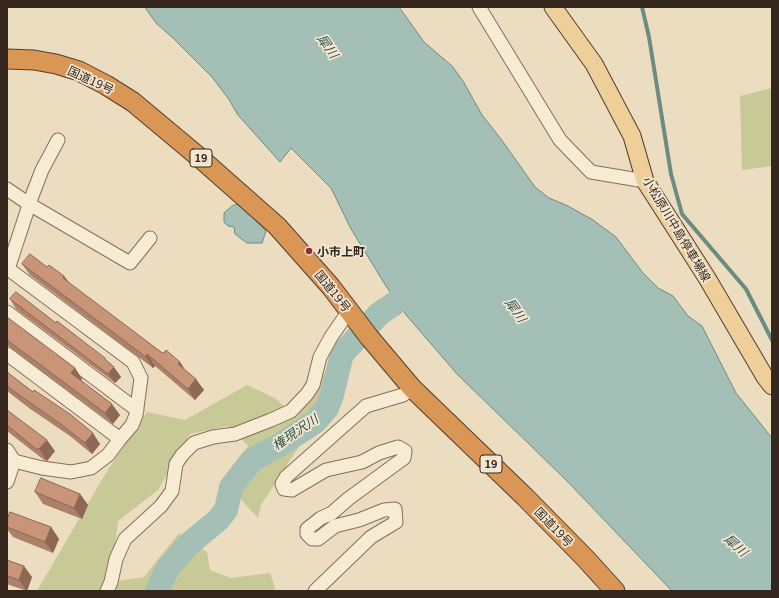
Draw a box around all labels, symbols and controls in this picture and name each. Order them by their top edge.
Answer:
water label: 犀川 [314,31,342,61]
street label: 国道19号 [66,63,116,97]
road number: 19 [190,149,212,167]
street label: 小松原川中島停車場線 [640,174,714,284]
place label: 小市上町 [317,244,365,258]
marker: 小市上町 [304,246,314,256]
street label: 国道19号 [312,267,354,315]
water label: 犀川 [502,295,530,325]
water label: 権現沢川 [269,411,321,453]
road number: 19 [480,455,502,473]
street label: 国道19号 [532,504,576,550]
water label: 犀川 [721,531,751,559]

